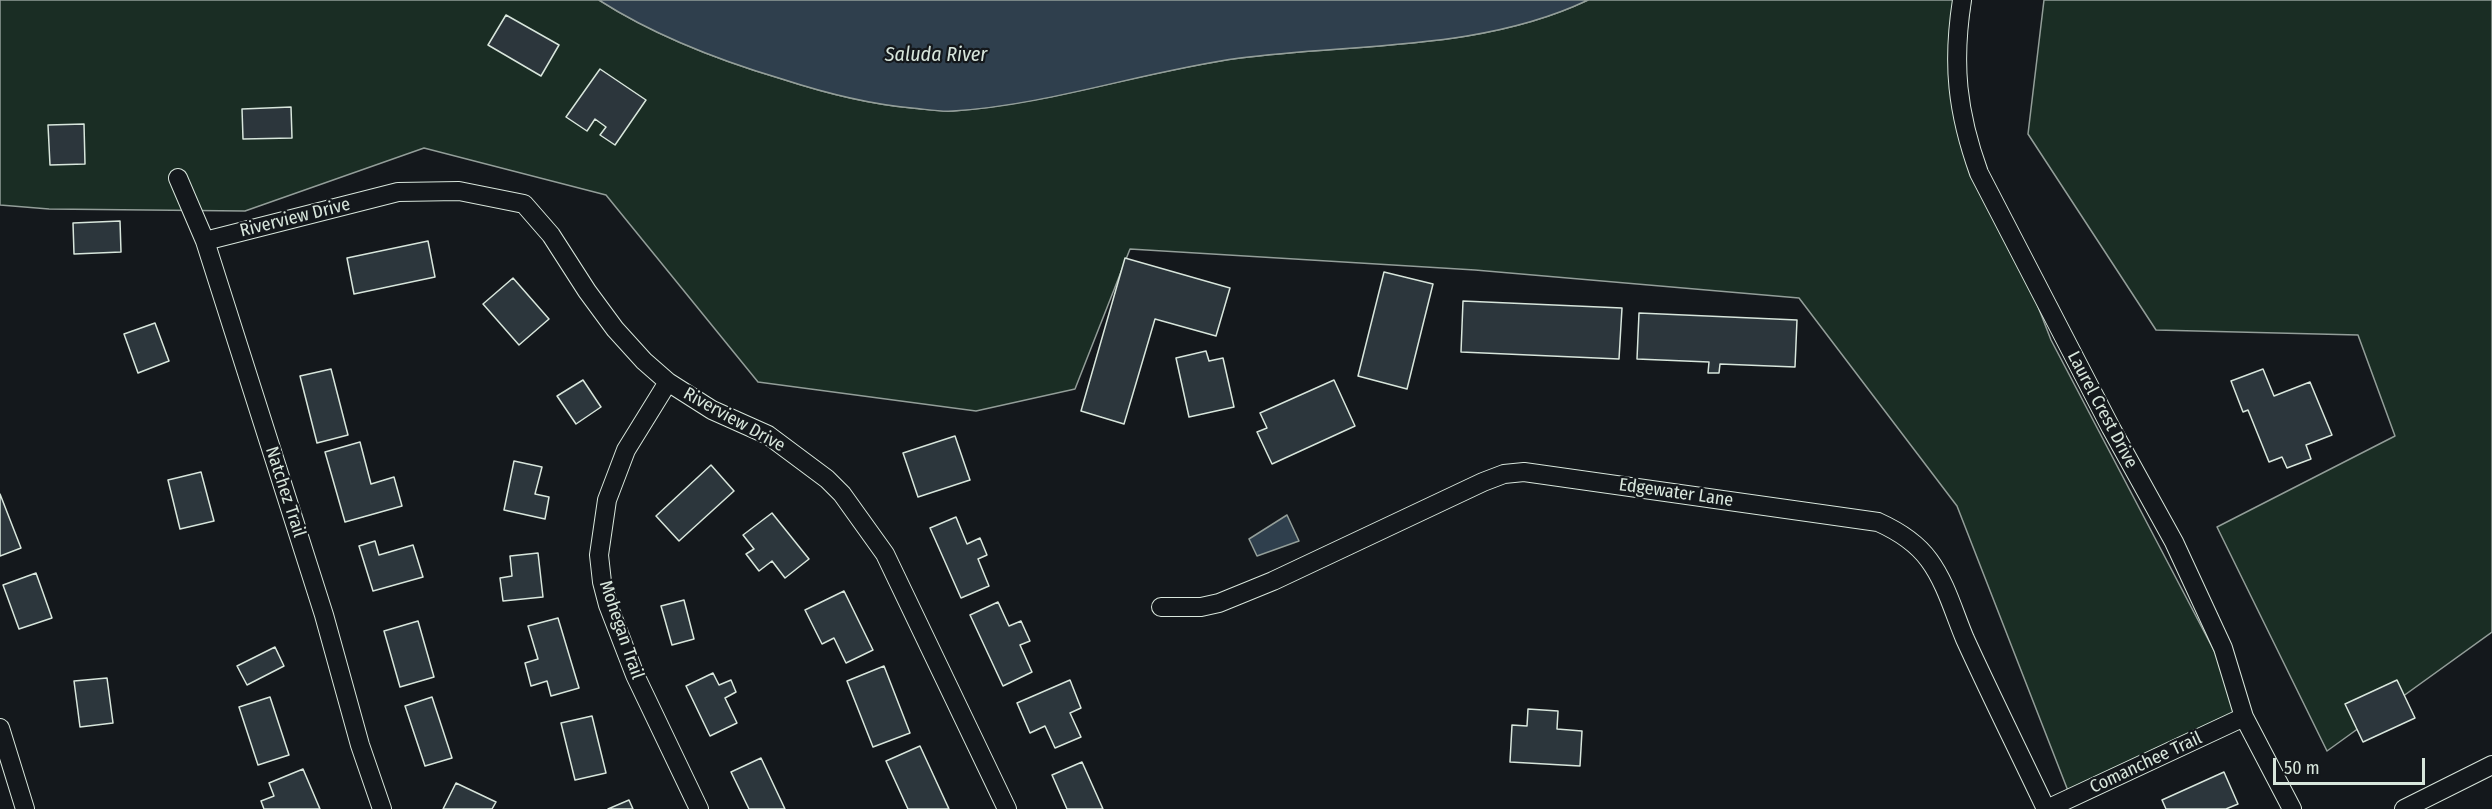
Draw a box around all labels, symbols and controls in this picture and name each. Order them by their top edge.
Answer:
water label: Saluda River [885,43,987,67]
street label: Riverview Drive [238,194,352,242]
street label: Laurel Crest Drive [2062,348,2142,472]
street label: Riverview Drive [679,383,789,457]
street label: Natchez Trail [260,444,310,540]
street label: Edgewater Lane [1617,474,1735,512]
street label: Mohegan Trail [594,578,648,682]
street label: Comanchee Trail [2086,728,2206,798]
scale bar [2276,746,2428,784]
text: 50 m [2284,757,2320,779]

